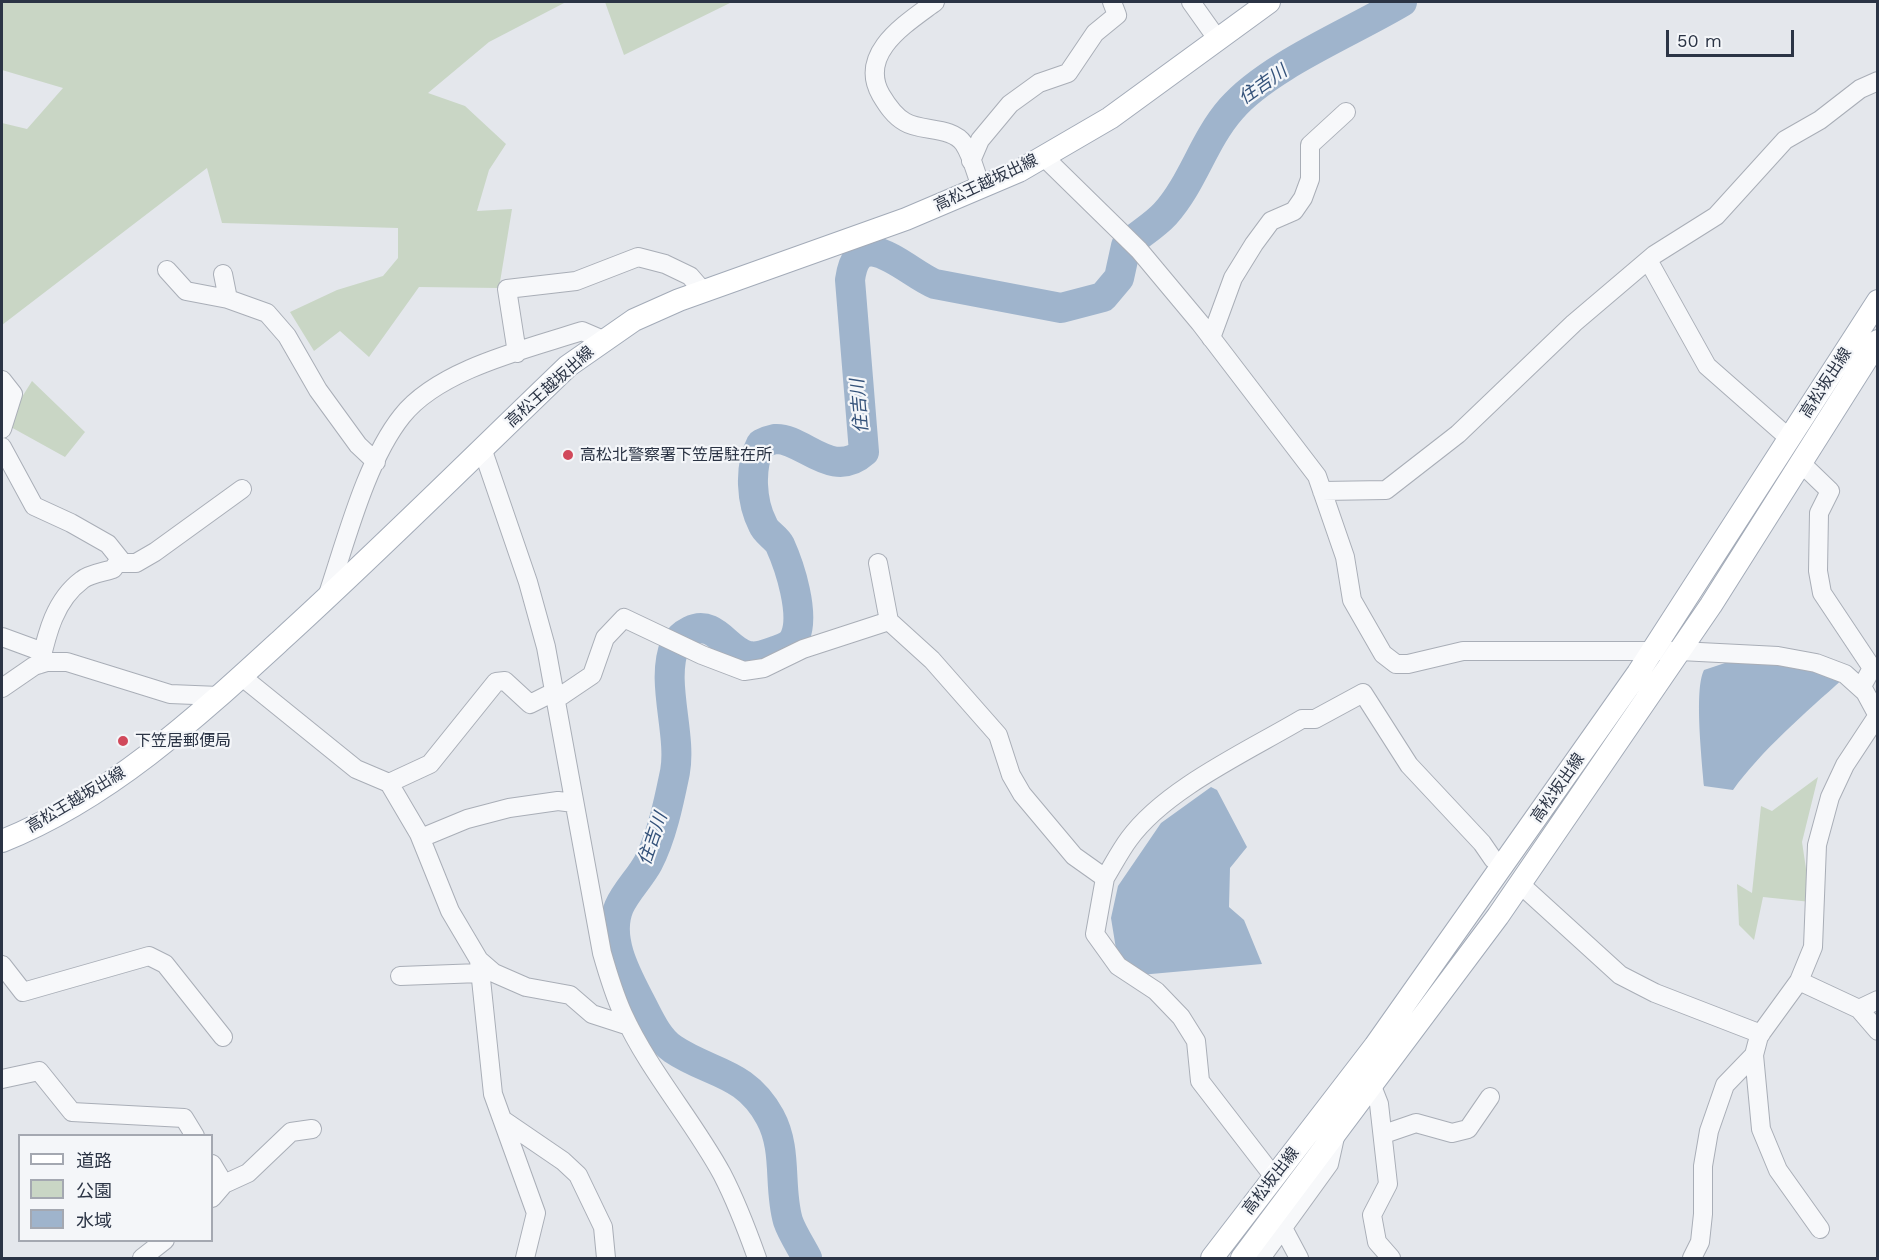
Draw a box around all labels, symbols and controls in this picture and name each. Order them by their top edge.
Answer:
scale bar [1669,18,1796,56]
text: 50 m [1677,30,1722,51]
water label: 住吉川 [1235,61,1291,109]
street label: 高松王越坂出線 [931,151,1041,215]
street label: 高松王越坂出線 [502,342,598,432]
street label: 高松坂出線 [1796,344,1856,422]
water label: 住吉川 [847,378,873,434]
place label: 高松北警察署下笠居駐在所 [580,445,772,465]
marker: 高松北警察署下笠居駐在所 [561,448,575,462]
place label: 下笠居郵便局 [135,731,231,751]
marker: 下笠居郵便局 [116,734,130,748]
street label: 高松坂出線 [1527,750,1589,826]
street label: 高松王越坂出線 [23,763,129,837]
water label: 住吉川 [634,810,672,868]
legend [18,1134,213,1242]
street label: 高松坂出線 [1239,1144,1303,1218]
text: 道路 [76,1150,112,1171]
text: 公園 [76,1180,112,1201]
text: 水域 [76,1210,112,1231]

